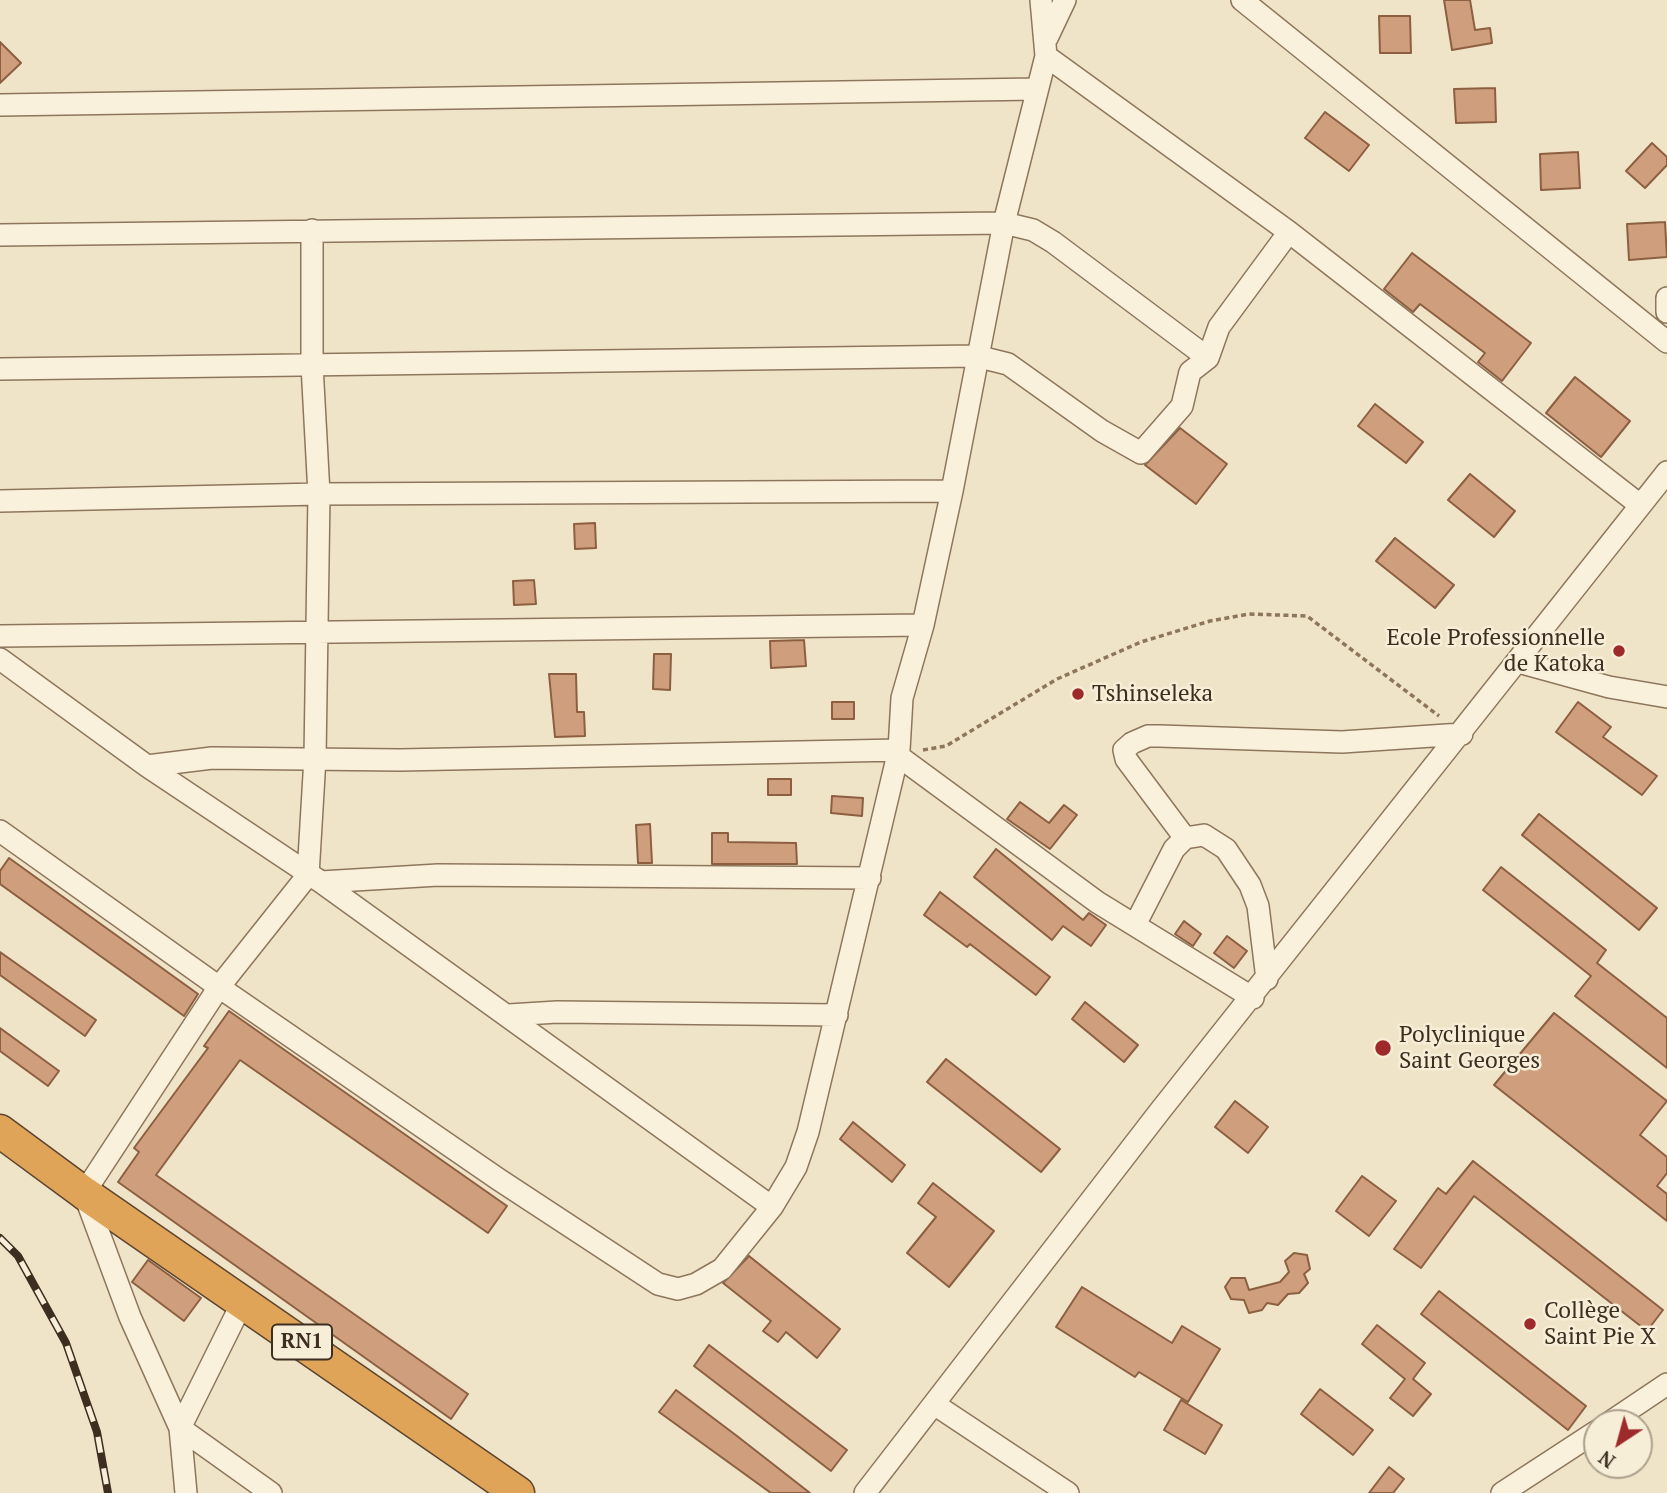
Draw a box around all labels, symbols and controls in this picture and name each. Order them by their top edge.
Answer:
place label: Ecole Professionnelle de Katoka [1386,624,1605,678]
marker: Ecole Professionnelle de Katoka [1611,643,1627,659]
place label: Tshinseleka [1092,680,1213,708]
marker: Tshinseleka [1070,686,1086,702]
place label: Polyclinique Saint Georges [1399,1021,1540,1075]
marker: Polyclinique Saint Georges [1373,1038,1393,1058]
place label: Collège Saint Pie X [1544,1297,1656,1351]
marker: Collège Saint Pie X [1522,1316,1538,1332]
road number: RN1 [272,1324,332,1360]
north arrow [1583,1409,1653,1479]
text: N [1593,1445,1620,1474]

